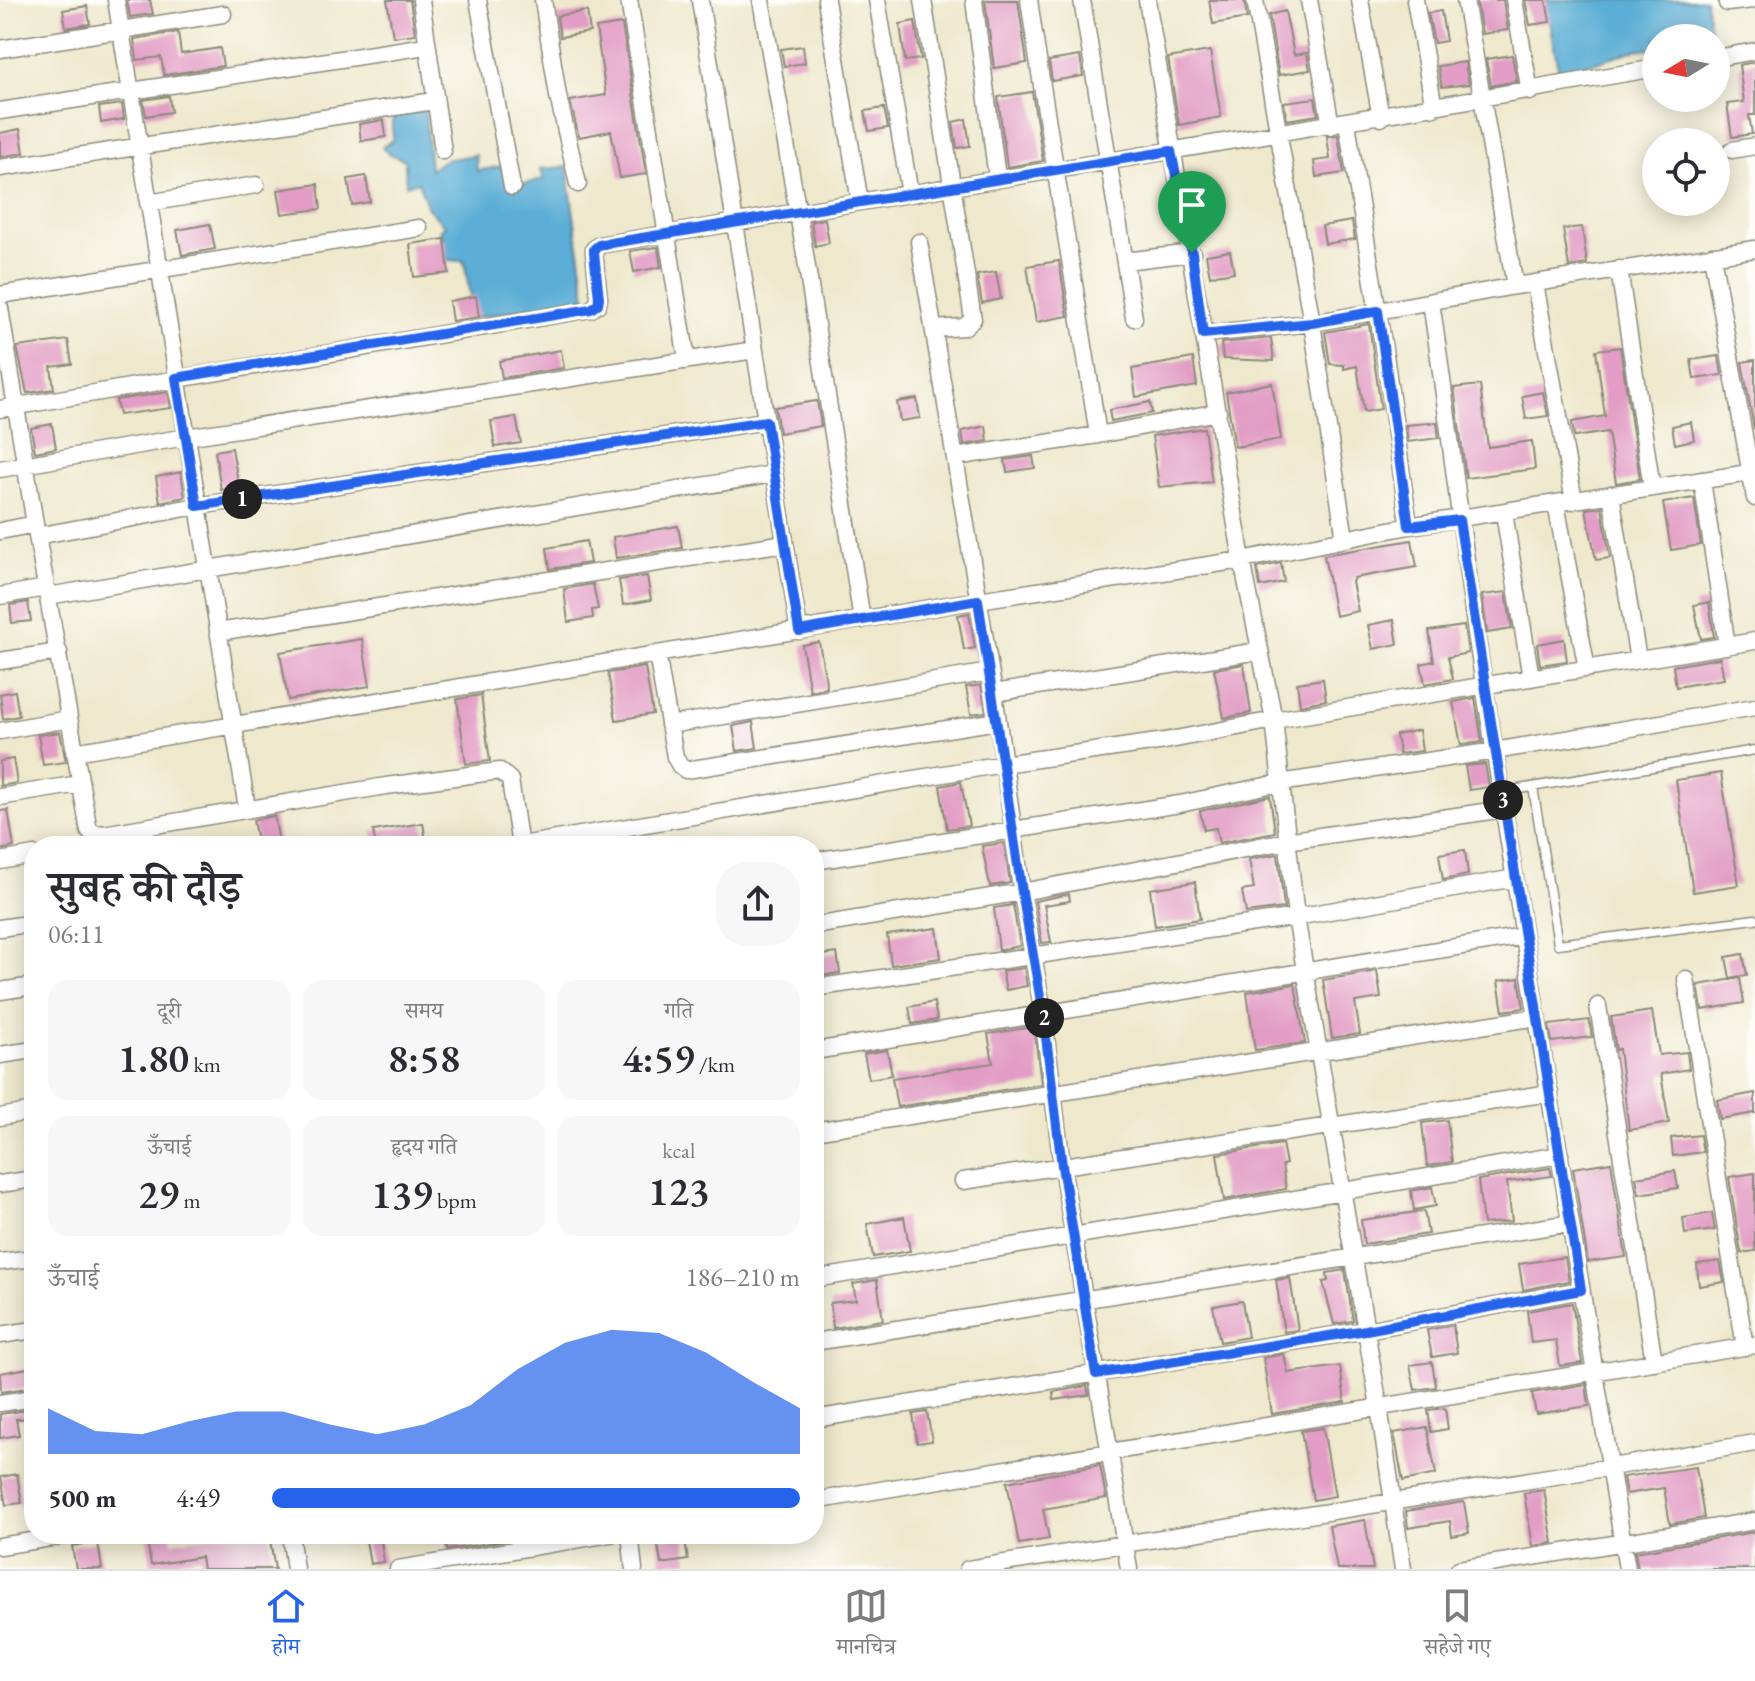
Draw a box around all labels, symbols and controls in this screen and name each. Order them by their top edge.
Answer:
north arrow [1642,24,1730,112]
map controls [1642,24,1730,216]
button: locate [1642,128,1730,216]
pin [1158,171,1226,253]
icon: arrive [1170,183,1214,227]
pin: 1 [222,479,262,519]
text: 1 [236,484,248,513]
pin: 3 [1483,780,1523,820]
text: 3 [1497,785,1509,814]
text: सुबह की दौड़ [48,858,241,915]
button: share [716,862,800,946]
text: 06:11 [48,917,104,951]
text: दूरी [157,996,181,1025]
text: समय [405,996,443,1025]
text: गति [664,996,693,1025]
pin: 2 [1024,998,1064,1038]
text: 2 [1038,1003,1050,1032]
text: 1.80 [118,1032,189,1084]
text: 8:58 [388,1032,460,1084]
text: 4:59 [622,1032,695,1084]
text: km [189,1050,221,1079]
text: /km [695,1050,735,1079]
text: ऊँचाई [148,1132,191,1161]
text: हृदय गति [391,1132,457,1161]
text: kcal [662,1136,695,1165]
text: 123 [648,1165,709,1217]
text: 29 [138,1168,179,1220]
text: 139 [371,1168,433,1220]
text: m [179,1186,201,1215]
text: bpm [433,1186,477,1215]
text: ऊँचाई [48,1260,99,1294]
text: 186–210 m [685,1260,800,1294]
text: 500 m [48,1481,116,1515]
text: 4:49 [176,1481,220,1515]
tab: होम [264,1584,308,1668]
tab: मानचित्र [836,1584,896,1668]
tab: सहेजे गए [1424,1584,1491,1668]

